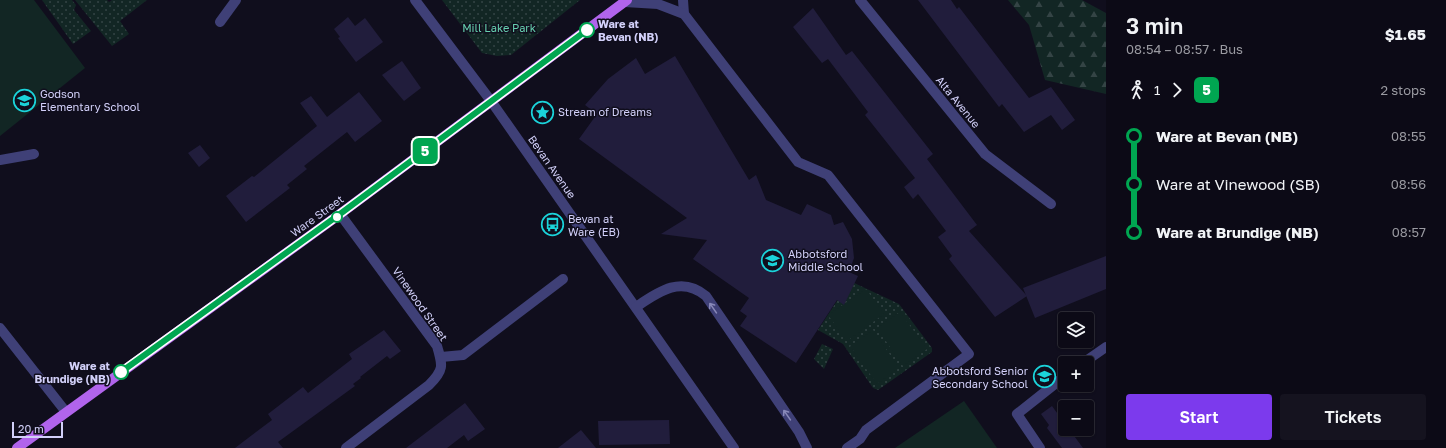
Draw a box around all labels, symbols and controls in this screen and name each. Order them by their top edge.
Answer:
text: 3 min [1126,12,1183,39]
place label: Ware at Bevan (NB) [598,17,659,43]
park label: Mill Lake Park [462,21,536,34]
marker: Ware at Bevan (NB) [579,22,595,38]
text: $1.65 [1385,25,1426,43]
text: 08:54 – 08:57 · Bus [1126,41,1243,57]
street label: Alta Avenue [934,73,983,130]
icon: walk [1126,79,1148,101]
icon: forward [1166,79,1188,101]
text: 5 [1202,81,1211,98]
text: 1 [1154,82,1160,98]
text: 2 stops [1380,82,1426,98]
school or university icon: Godson Elementary School [12,87,38,113]
place label: Godson Elementary School [40,87,140,113]
place icon: Stream of Dreams [529,99,555,125]
place label: Stream of Dreams [558,105,652,118]
text: Ware at Bevan (NB) [1156,127,1298,145]
text: 08:55 [1391,128,1426,144]
street label: Bevan Avenue [526,133,579,201]
line badge: 5 [412,138,438,164]
text: 5 [421,142,429,159]
text: Ware at Vinewood (SB) [1156,175,1320,193]
text: 08:56 [1391,176,1426,192]
street label: Ware Street [288,192,346,239]
unlabelled marker [331,211,343,223]
bus stop icon: Bevan at Ware (EB) [540,212,566,238]
place label: Bevan at Ware (EB) [568,212,620,238]
text: Ware at Brundige (NB) [1156,223,1319,241]
text: 08:57 [1392,224,1426,240]
school or university icon: Abbotsford Middle School [759,247,785,273]
place label: Abbotsford Middle School [788,247,863,273]
street label: Vinewood Street [390,264,451,343]
one-way arrow [709,302,717,313]
map controls [1058,312,1094,436]
button: layers [1058,312,1094,348]
button: + [1058,356,1094,392]
place label: Ware at Brundige (NB) [34,359,111,385]
marker: Ware at Brundige (NB) [113,364,129,380]
place label: Abbotsford Senior Secondary School [932,364,1029,390]
school or university icon: Abbotsford Senior Secondary School [1031,364,1057,390]
button: Start [1126,394,1272,440]
button: Tickets [1280,394,1426,440]
button: − [1058,400,1094,436]
one-way arrow [783,409,791,420]
scale bar [12,420,63,439]
text: 20 m [18,422,44,435]

